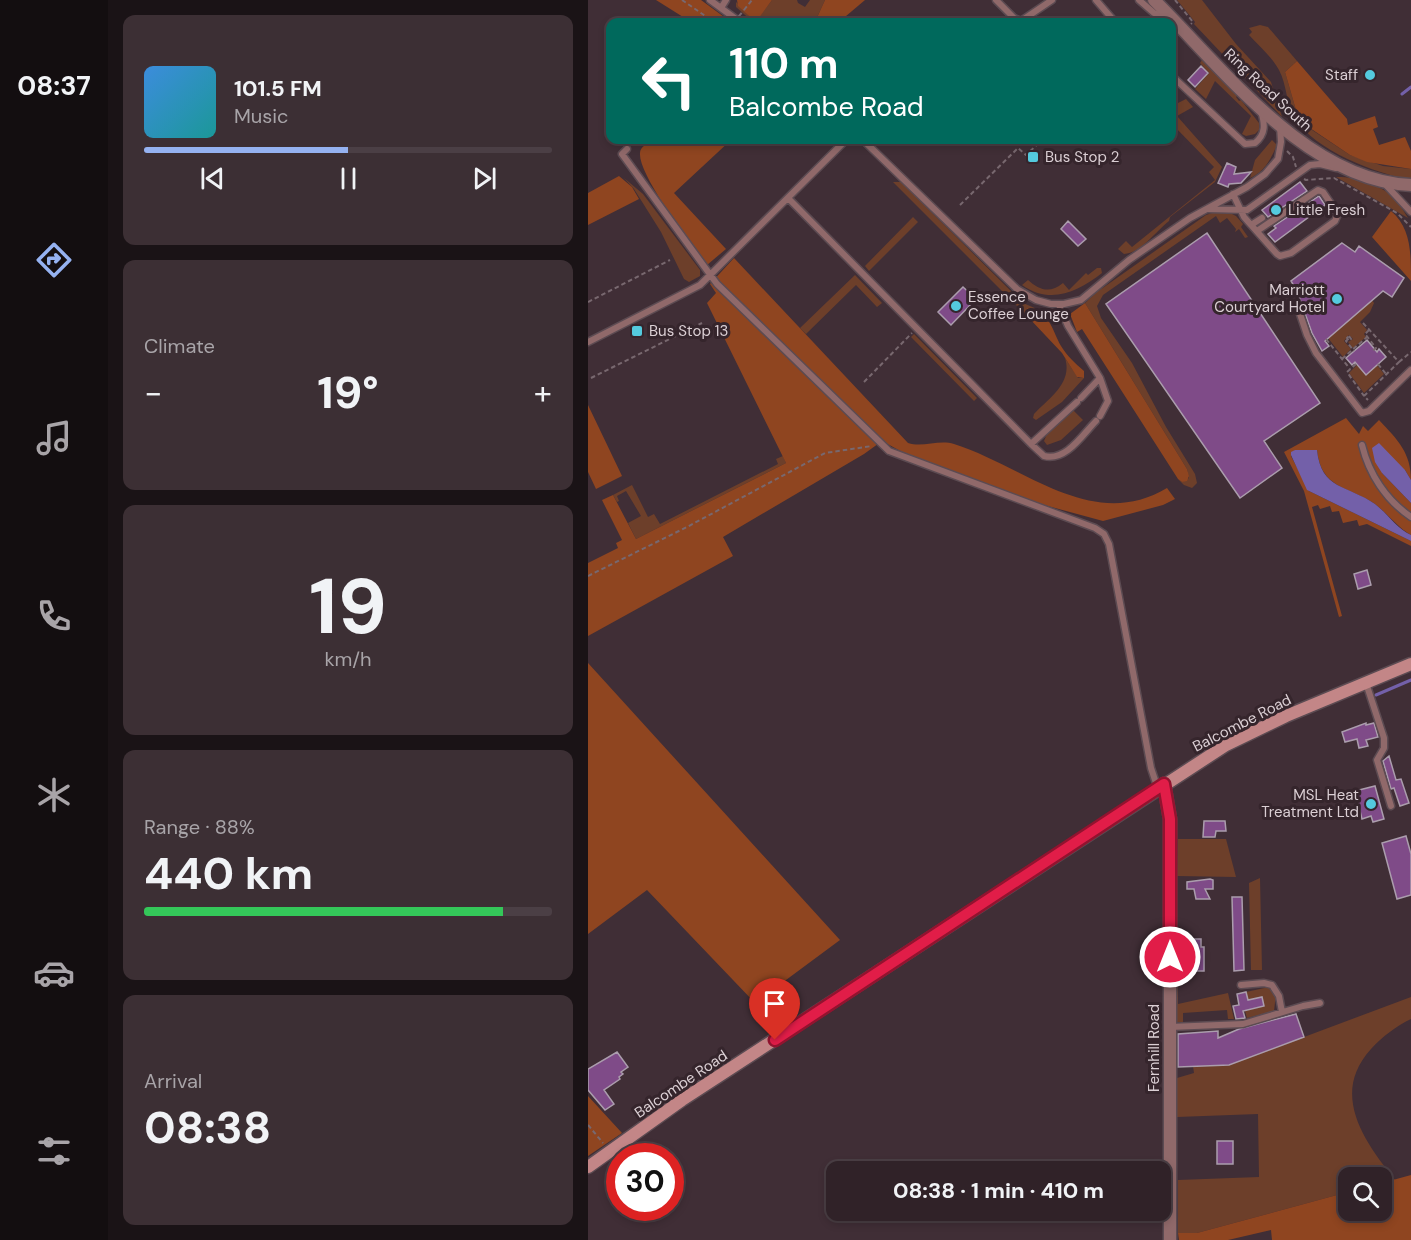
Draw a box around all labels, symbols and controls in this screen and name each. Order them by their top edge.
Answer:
text: 110 m [729,36,839,91]
icon: left [630,42,708,120]
street label: Ring Road South [1220,44,1316,136]
place label: Staff [1325,65,1358,85]
text: 08:37 [17,68,91,103]
marker: Staff [1363,68,1377,82]
text: 101.5 FM [234,74,322,103]
text: Balcombe Road [729,89,924,124]
text: Music [234,103,289,129]
place label: Bus Stop 2 [1045,147,1119,167]
marker: Bus Stop 2 [1026,150,1040,164]
icon: previous [196,162,229,195]
icon: pause [332,162,365,195]
icon: next [468,162,501,195]
place label: Little Fresh [1288,200,1365,220]
marker: Little Fresh [1269,203,1283,217]
icon: directions [33,239,75,281]
place label: Marriott Courtyard Hotel [1214,280,1325,317]
place label: Essence Coffee Lounge [968,287,1069,324]
marker: Marriott Courtyard Hotel [1330,292,1344,306]
marker: Essence Coffee Lounge [949,299,963,313]
place label: Bus Stop 13 [649,321,728,341]
marker: Bus Stop 13 [630,324,644,338]
text: Climate [144,333,215,359]
text: 19° [317,363,379,422]
text: − [144,371,162,414]
text: + [534,371,552,414]
icon: music [33,417,75,459]
text: 19 [309,556,387,657]
icon: phone [33,595,75,637]
text: km/h [324,646,372,672]
street label: Balcombe Road [1189,690,1295,756]
icon: climate [33,774,75,816]
place label: MSL Heat Treatment Ltd [1261,785,1359,822]
marker: MSL Heat Treatment Ltd [1364,797,1378,811]
text: Range · 88% [144,814,255,840]
text: 440 km [144,844,313,903]
position arrow [1138,925,1202,989]
icon: car [33,952,75,994]
pin [749,978,800,1040]
icon: arrive [758,987,791,1020]
street label: Fernhill Road [1144,1004,1164,1092]
street label: Balcombe Road [631,1045,731,1123]
text: Arrival [144,1068,202,1094]
text: 08:38 [144,1098,271,1157]
icon: filters [33,1130,75,1172]
speed limit sign: 30 [606,1143,684,1221]
map controls [1338,1167,1392,1221]
button: search [1338,1167,1392,1221]
text: 08:38 · 1 min · 410 m [893,1176,1104,1205]

